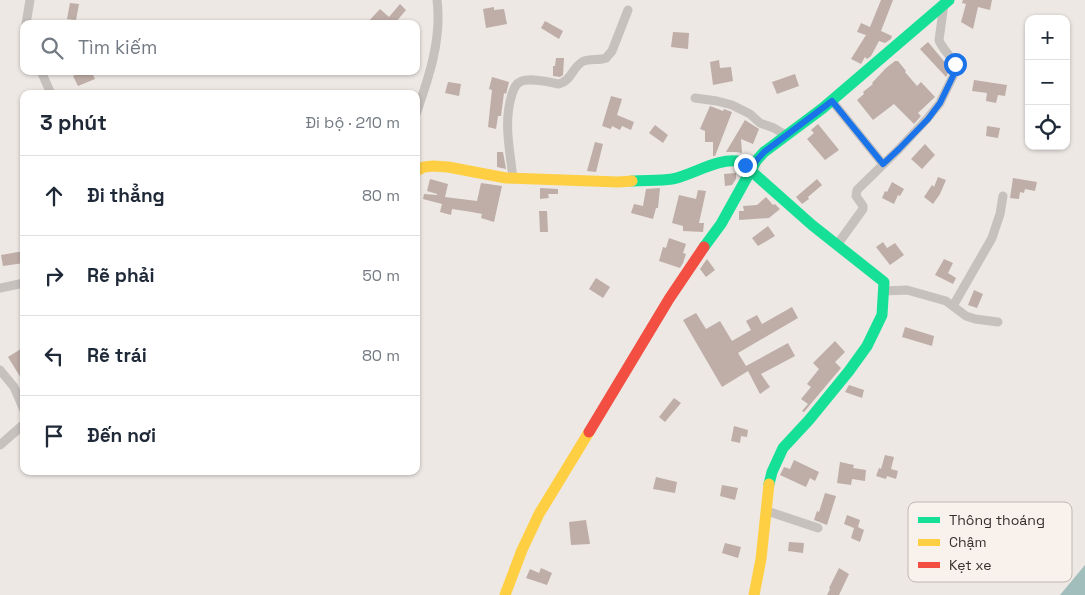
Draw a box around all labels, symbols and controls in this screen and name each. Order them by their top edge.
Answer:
map controls [1025,15,1070,150]
button: + [1025,15,1070,60]
search box [20,20,420,75]
icon: search [38,34,66,62]
text: Tìm kiếm [78,35,157,60]
route start [944,53,967,76]
button: − [1025,60,1070,105]
button: locate [1025,105,1070,150]
text: 3 phút [40,109,107,136]
text: Đi bộ · 210 m [305,112,400,133]
route end [734,154,757,177]
icon: ahead [40,182,68,210]
text: Đi thẳng [87,183,165,208]
text: 80 m [362,185,400,206]
icon: right [40,262,68,290]
text: Rẽ phải [87,263,155,288]
text: 50 m [362,265,400,286]
icon: left [40,342,68,370]
text: Rẽ trái [87,343,147,368]
text: 80 m [362,345,400,366]
icon: arrive [40,422,68,450]
text: Đến nơi [87,423,156,448]
legend [908,502,1072,582]
text: Thông thoáng [949,511,1045,529]
text: Chậm [949,533,987,551]
text: Kẹt xe [949,556,991,574]

